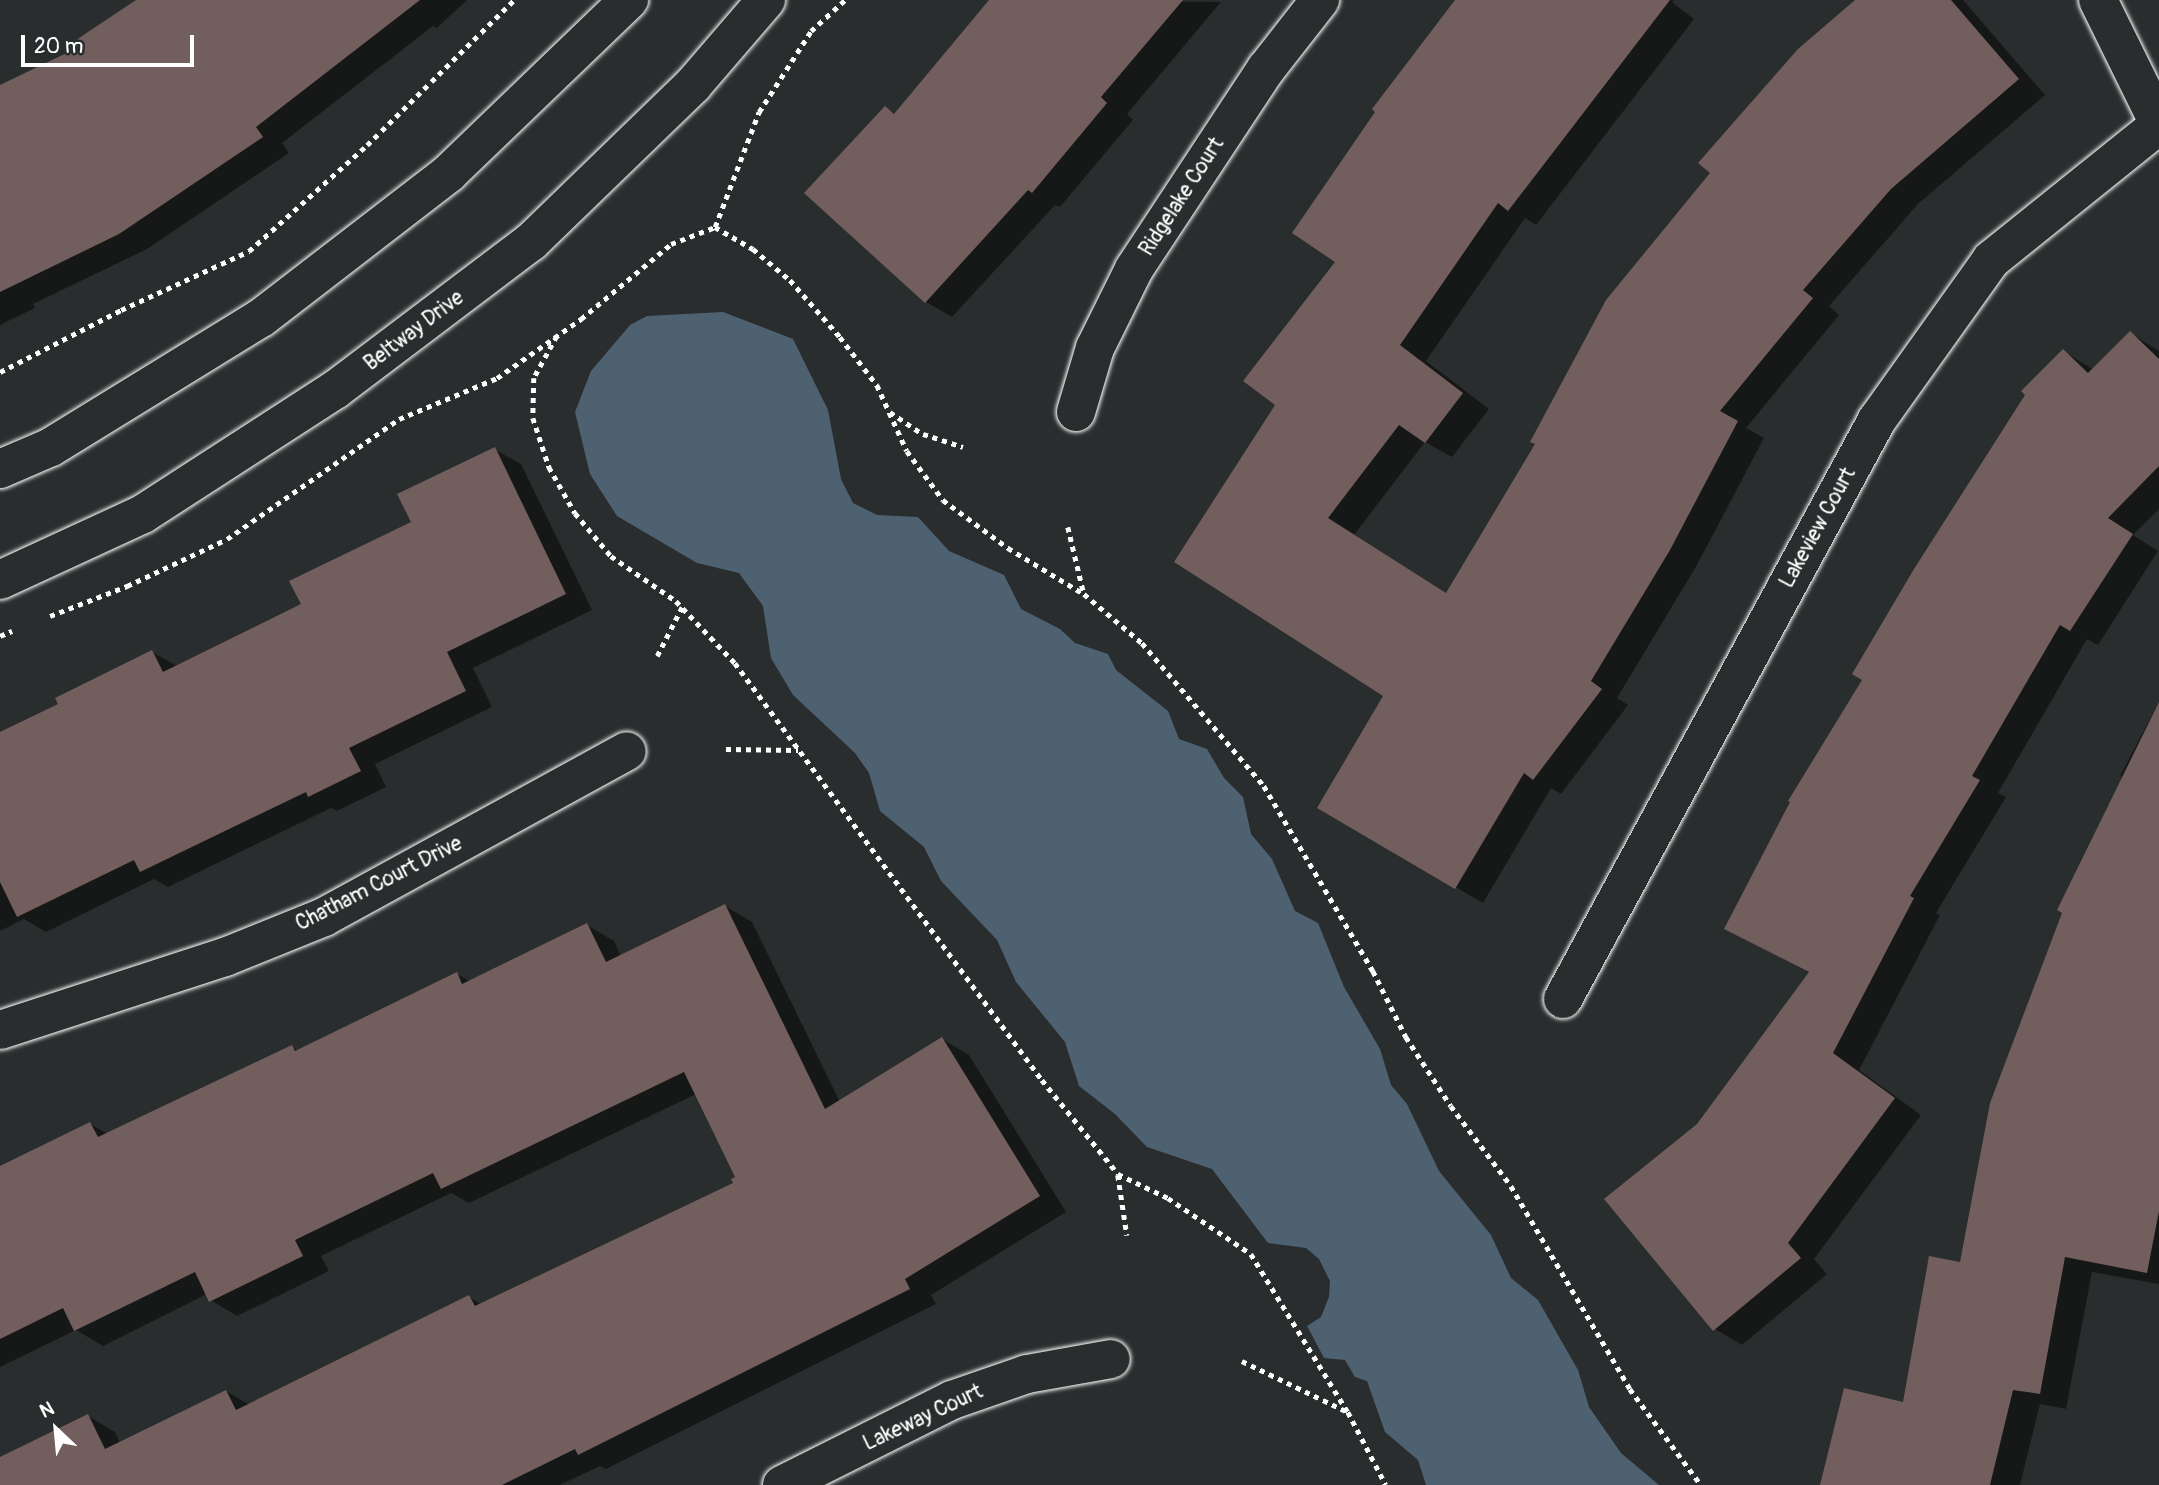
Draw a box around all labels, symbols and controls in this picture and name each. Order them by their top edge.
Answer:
scale bar [24,21,198,65]
text: 20 m [34,33,83,60]
street label: Ridgelake Court [1134,133,1230,261]
street label: Beltway Drive [359,285,469,377]
street label: Lakeview Court [1775,463,1861,593]
street label: Chatham Court Drive [292,831,466,937]
street label: Lakeway Court [859,1379,987,1457]
north arrow [21,1394,91,1464]
text: N [36,1397,58,1424]

